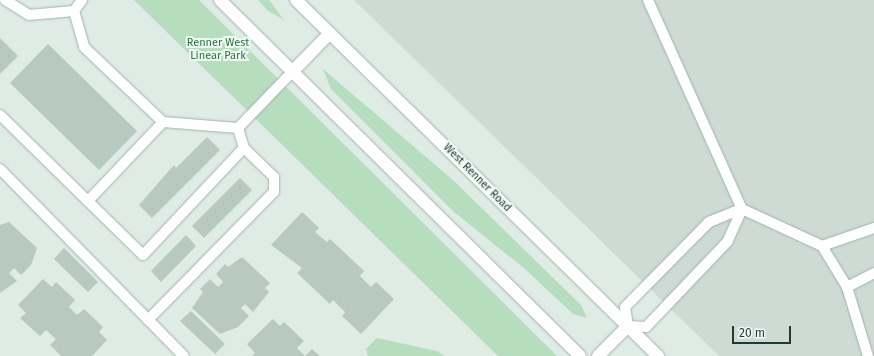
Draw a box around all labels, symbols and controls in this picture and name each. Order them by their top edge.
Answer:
park label: Renner West Linear Park [187,37,249,63]
street label: West Renner Road [440,141,514,215]
scale bar [734,318,793,344]
text: 20 m [739,326,765,340]

